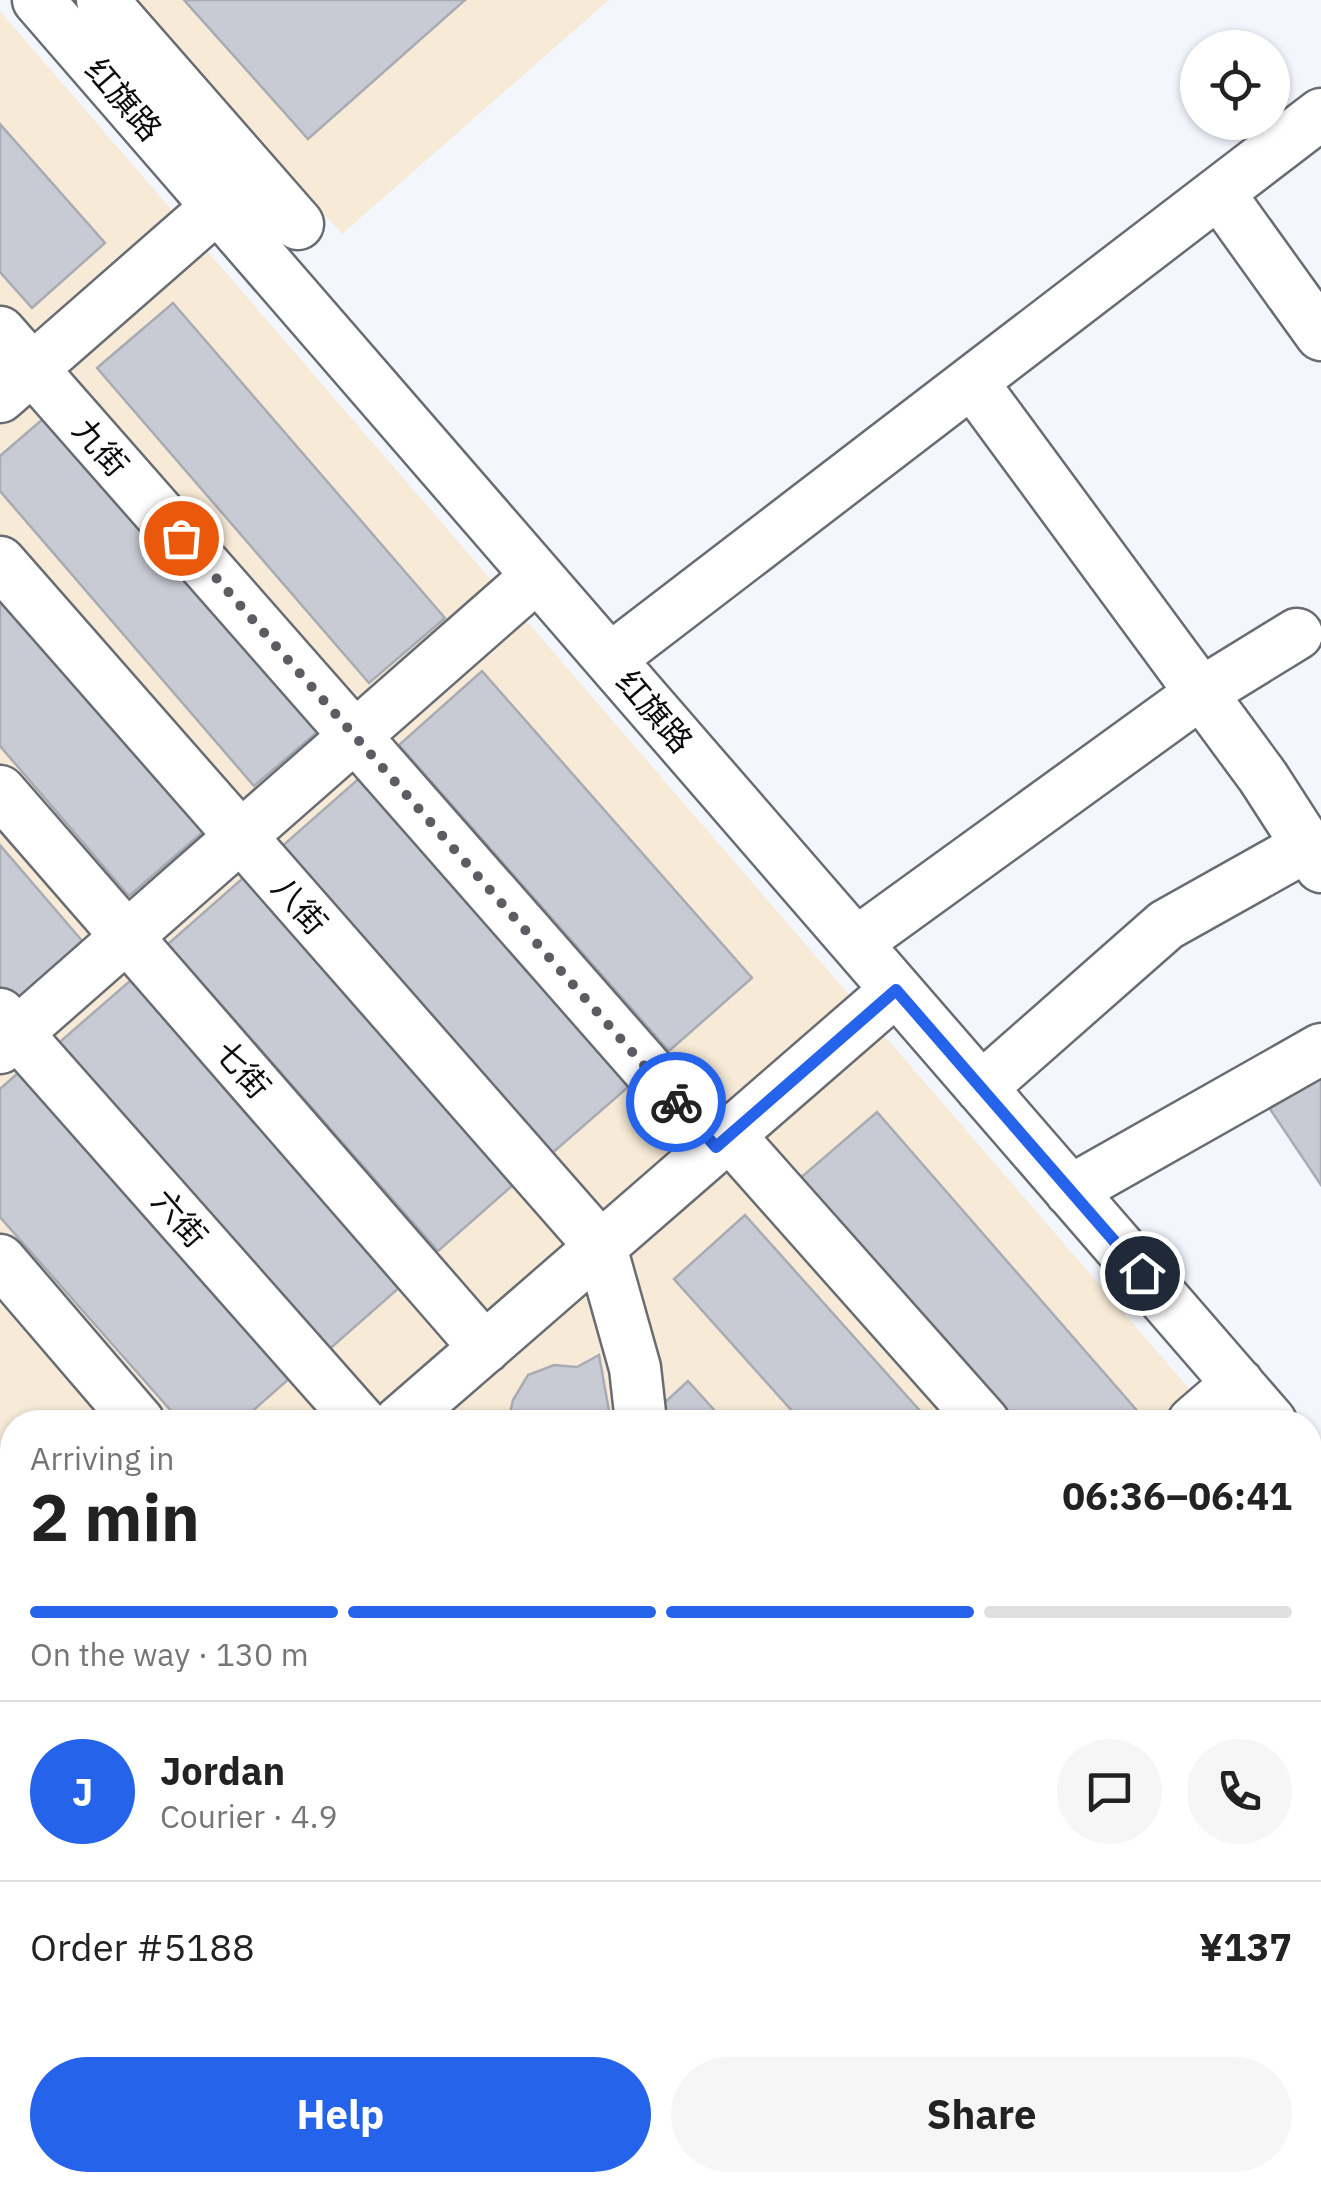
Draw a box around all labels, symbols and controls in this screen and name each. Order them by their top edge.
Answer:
map controls [1180,30,1290,140]
button: locate [1180,30,1290,140]
street label: 红旗路 [77,49,171,149]
street label: 九街 [64,409,138,485]
pin [139,496,224,581]
icon: bag [154,511,209,566]
street label: 红旗路 [608,661,702,761]
street label: 八街 [263,867,337,943]
street label: 七街 [206,1031,280,1107]
courier [626,1052,726,1152]
icon: bike [649,1075,704,1130]
street label: 六街 [143,1180,217,1256]
pin [1100,1231,1185,1316]
icon: home [1115,1246,1170,1301]
text: Arriving in [30,1437,175,1479]
text: 06:36–06:41 [1062,1471,1292,1520]
text: 2 min [30,1474,200,1559]
text: On the way · 130 m [30,1633,309,1675]
button: chat [1057,1739,1162,1844]
button: phone [1187,1739,1292,1844]
text: Jordan [160,1746,285,1795]
text: J [72,1767,93,1816]
text: Courier · 4.9 [160,1795,338,1837]
text: Order #5188 [30,1922,255,1971]
text: ¥137 [1199,1922,1292,1971]
button: Help [30,2057,651,2172]
button: Share [671,2057,1292,2172]

